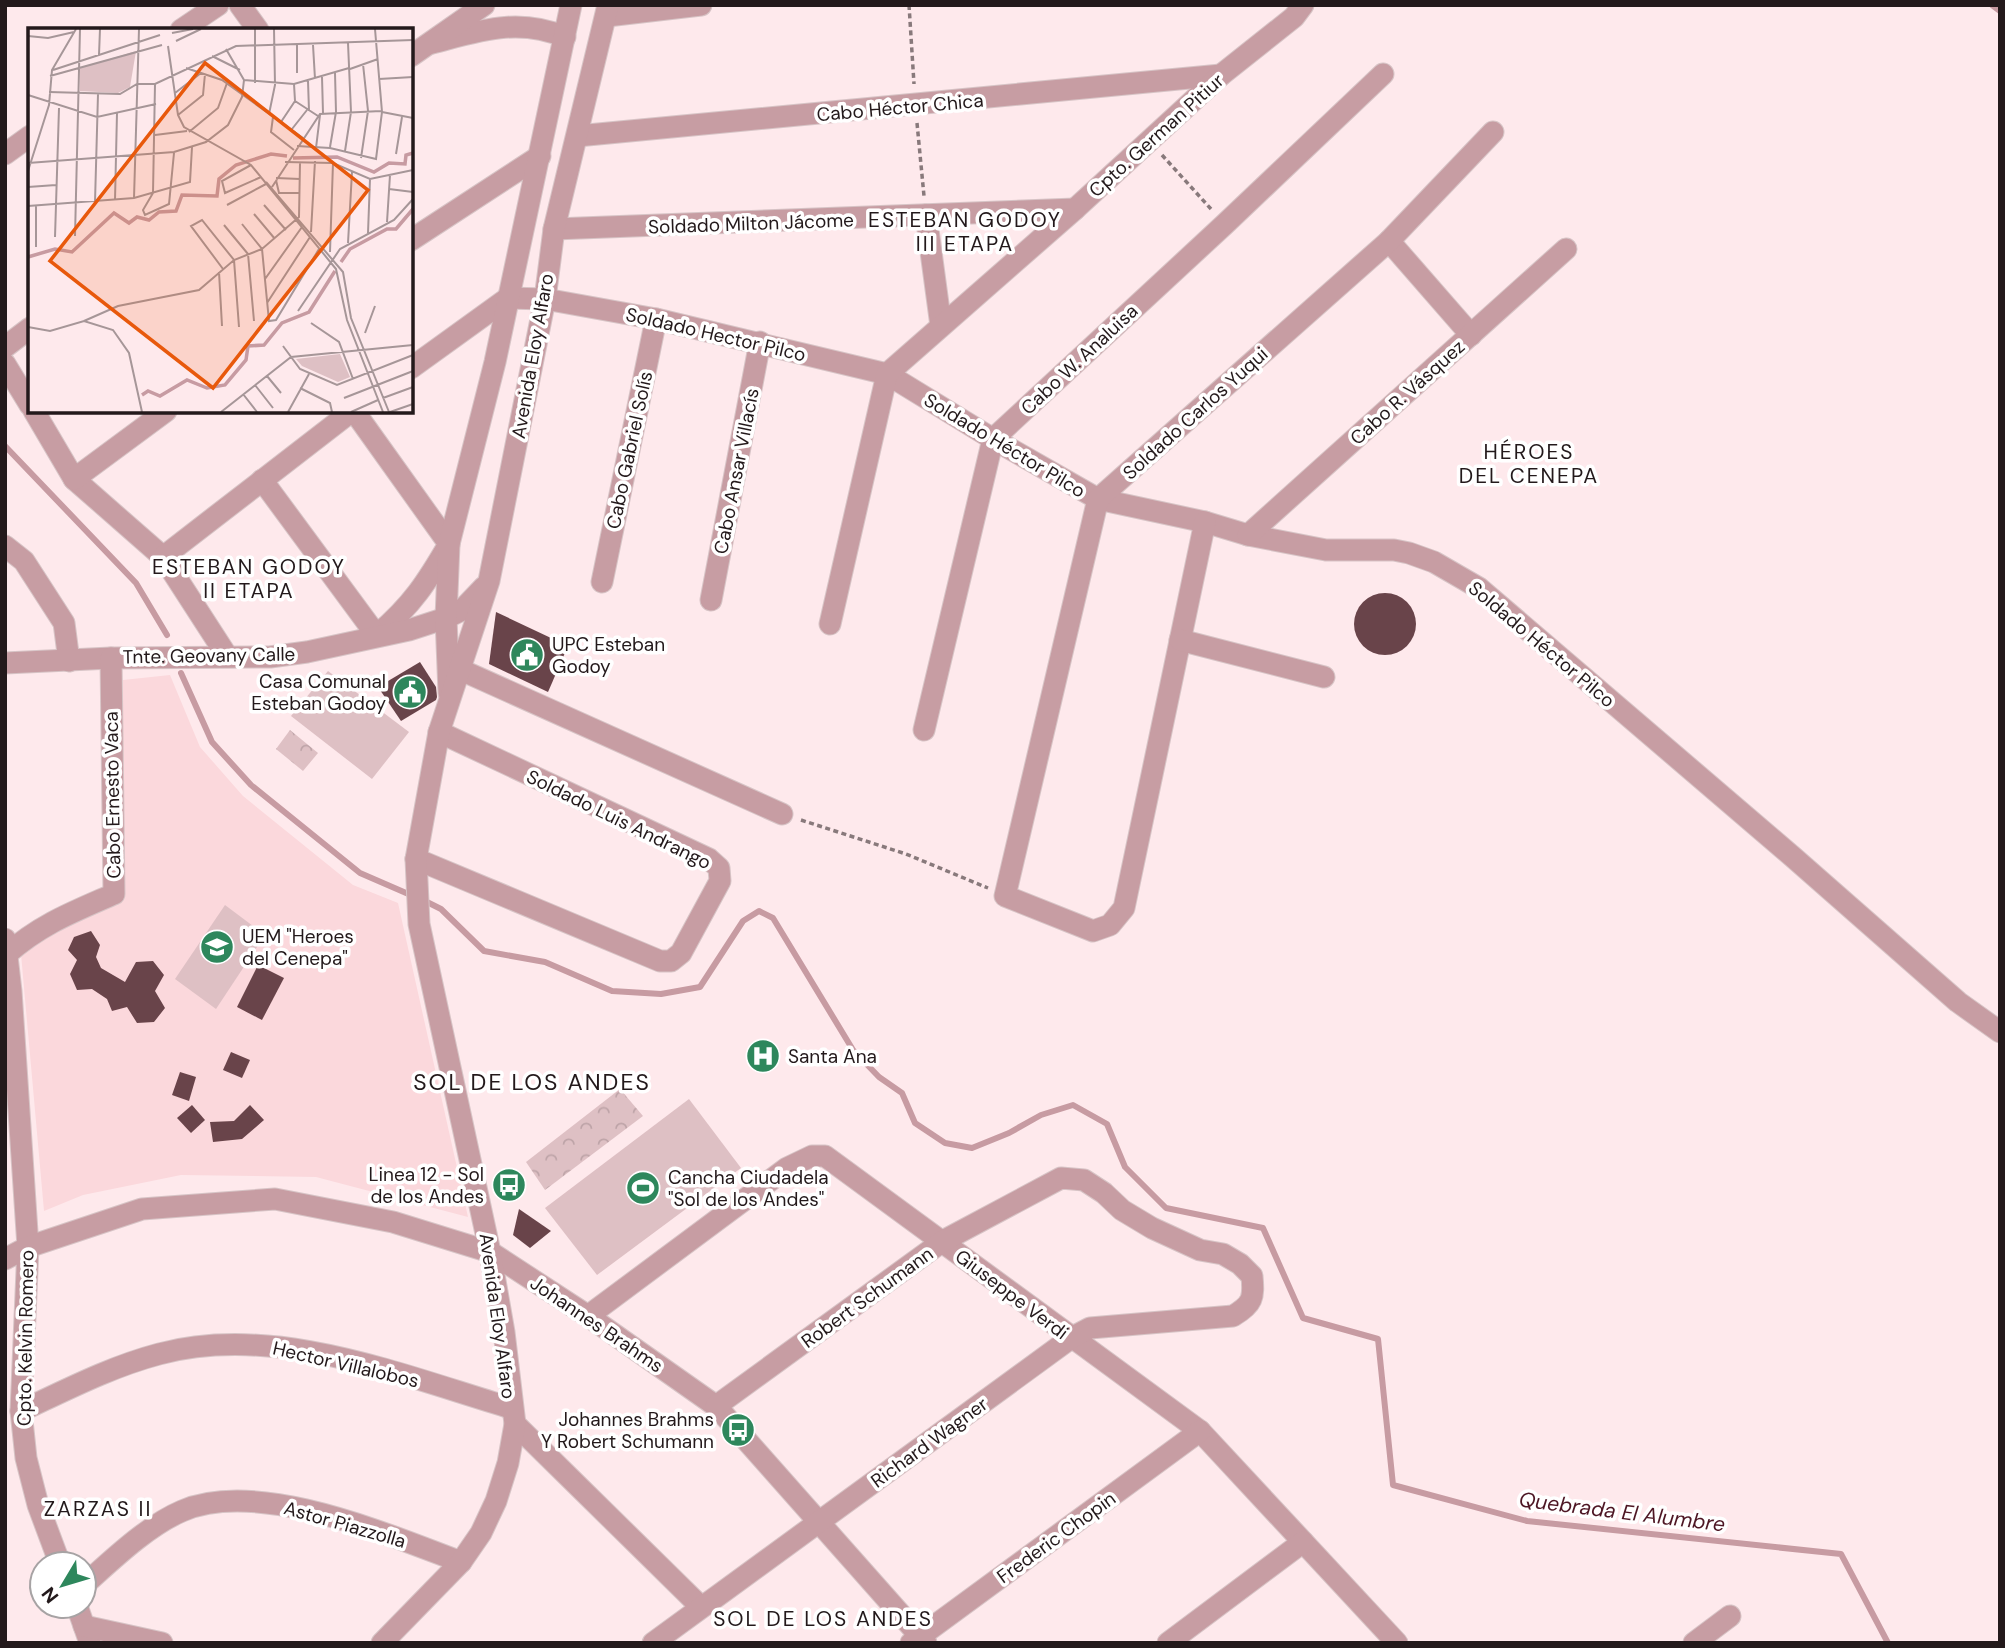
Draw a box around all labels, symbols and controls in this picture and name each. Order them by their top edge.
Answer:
inset map [28,28,413,413]
street label: Cpto. German Pitiur [1084,68,1229,203]
street label: Cabo Héctor Chica [816,88,984,127]
district label: ESTEBAN GODOY III ETAPA [868,206,1062,258]
street label: Soldado Milton Jácome [648,207,854,240]
street label: Avenida Eloy Alfaro [506,272,559,441]
street label: Cabo W. Analuisa [1015,299,1143,420]
street label: Soldado Hector Pilco [624,302,808,367]
street label: Cabo R. Vásquez [1345,334,1470,451]
street label: Soldado Carlos Yuqui [1118,342,1273,485]
street label: Cabo Gabriel Solís [601,369,658,531]
street label: Cabo Ansar Villacís [708,386,765,556]
street label: Soldado Héctor Pilco [920,387,1090,503]
district label: HÉROES DEL CENEPA [1459,438,1599,490]
district label: ESTEBAN GODOY II ETAPA [152,553,346,605]
street label: Soldado Héctor Pilco [1463,576,1620,713]
place label: UPC Esteban Godoy [552,632,665,679]
public building icon: UPC Esteban Godoy [508,636,546,674]
street label: Tnte. Geovany Calle [122,641,296,670]
place label: Casa Comunal Esteban Godoy [251,669,386,716]
public building icon: Casa Comunal Esteban Godoy [391,673,429,711]
street label: Cabo Ernesto Vaca [99,711,126,879]
street label: Soldado Luis Andrango [522,764,715,875]
place label: UEM "Heroes del Cenepa" [242,924,354,971]
school or university icon: UEM "Heroes del Cenepa" [198,928,236,966]
hospital icon: Santa Ana [744,1037,782,1075]
place label: Santa Ana [788,1044,877,1069]
district label: SOL DE LOS ANDES [413,1067,651,1097]
place label: Linea 12 - Sol de los Andes [369,1162,484,1209]
place label: Cancha Ciudadela "Sol de los Andes" [668,1165,829,1212]
bus stop icon: Linea 12 - Sol de los Andes [490,1166,528,1204]
sports icon: Cancha Ciudadela "Sol de los Andes" [624,1169,662,1207]
street label: Avenida Eloy Alfaro [474,1232,522,1401]
street label: Robert Schumann [796,1241,938,1354]
street label: Giuseppe Verdi [950,1244,1073,1345]
street label: Cpto. Kelvin Romero [11,1250,40,1426]
street label: Johannes Brahms [525,1271,668,1378]
street label: Hector Villalobos [270,1336,421,1393]
street label: Richard Wagner [866,1392,993,1493]
place label: Johannes Brahms Y Robert Schumann [541,1407,714,1454]
bus stop icon: Johannes Brahms Y Robert Schumann [719,1411,757,1449]
water label: Quebrada El Alumbre [1517,1485,1727,1539]
street label: Frederic Chopin [992,1486,1121,1589]
district label: ZARZAS II [44,1495,152,1523]
street label: Astor Piazzolla [281,1495,409,1554]
north arrow [28,1550,98,1620]
text: N [36,1582,64,1608]
district label: SOL DE LOS ANDES [713,1605,933,1633]

